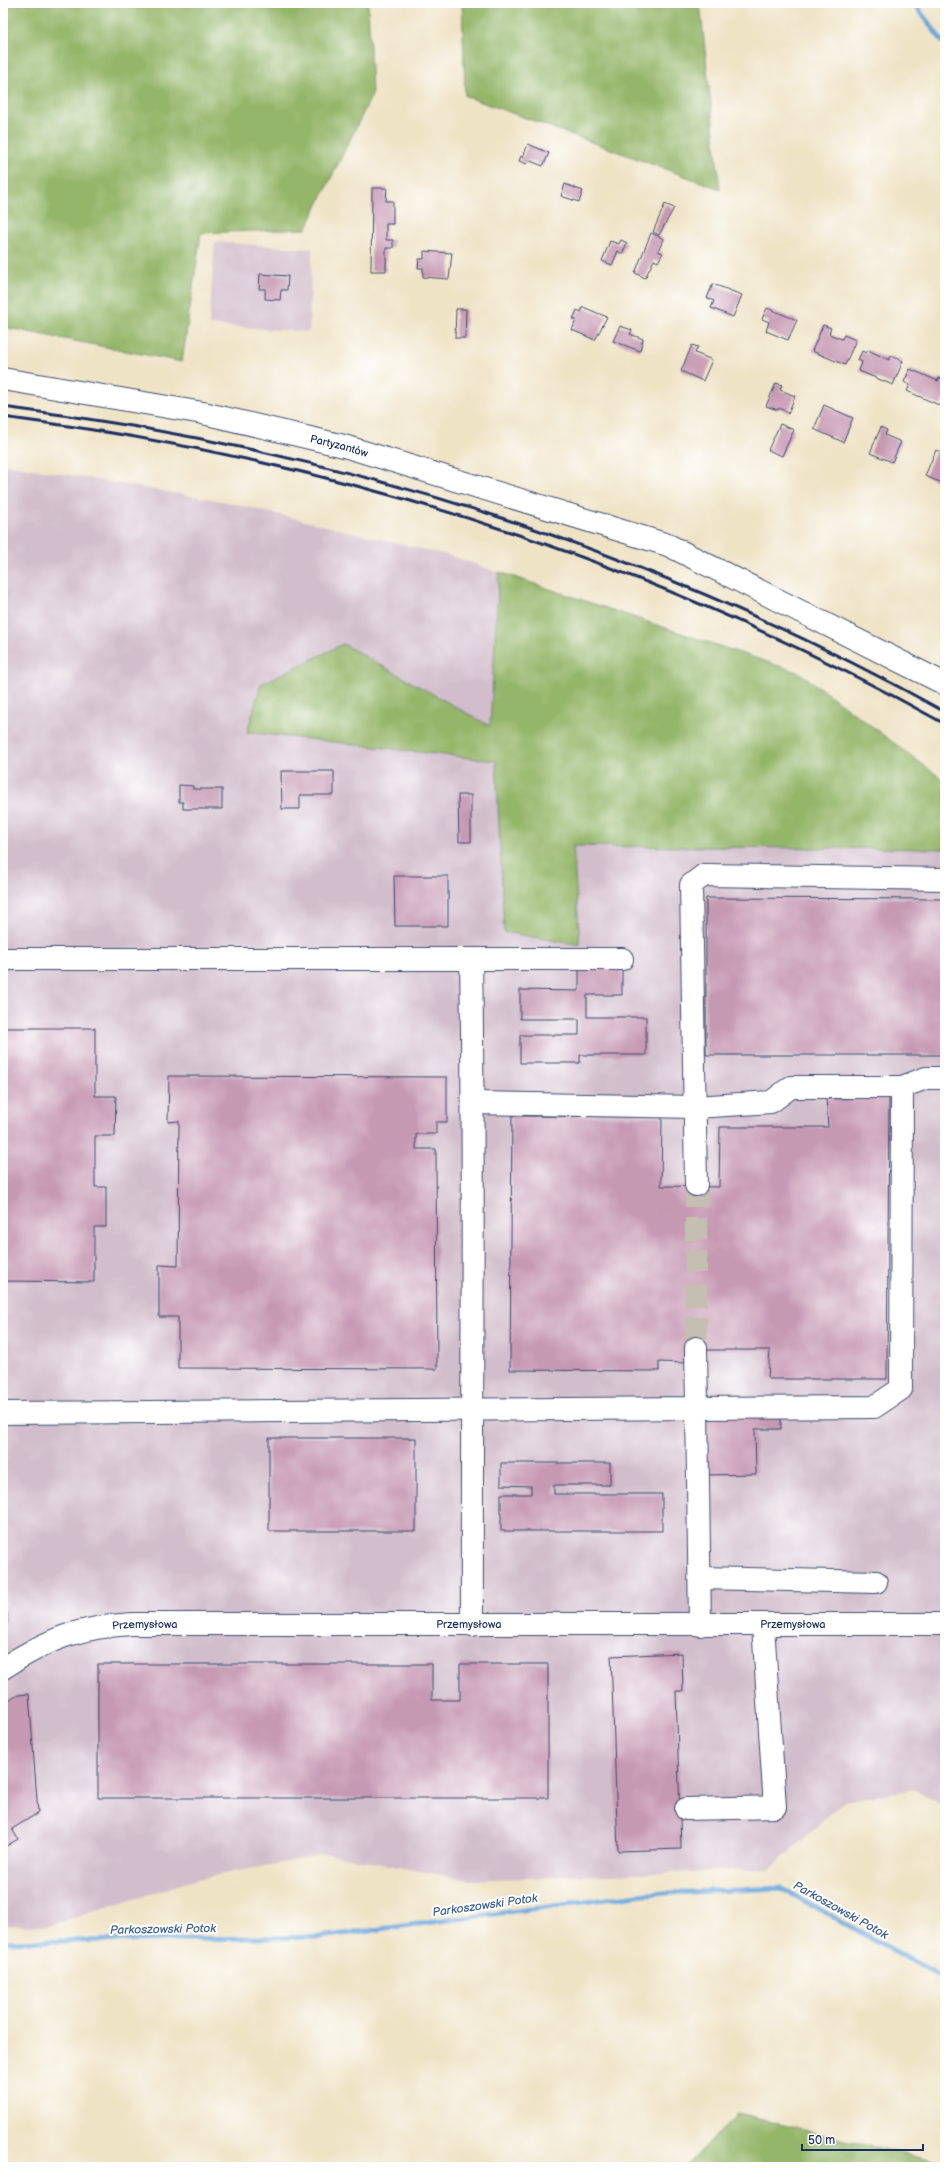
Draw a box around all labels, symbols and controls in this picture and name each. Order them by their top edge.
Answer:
street label: Partyzantów [309,432,370,460]
street label: Przemysłowa [112,1618,177,1633]
street label: Przemysłowa [436,1618,501,1631]
street label: Przemysłowa [760,1618,825,1631]
water label: Parkoszowski Potok [791,1878,892,1943]
water label: Parkoszowski Potok [431,1891,540,1920]
water label: Parkoszowski Potok [110,1921,217,1938]
scale bar [802,2126,923,2152]
text: 50 m [808,2133,835,2148]

